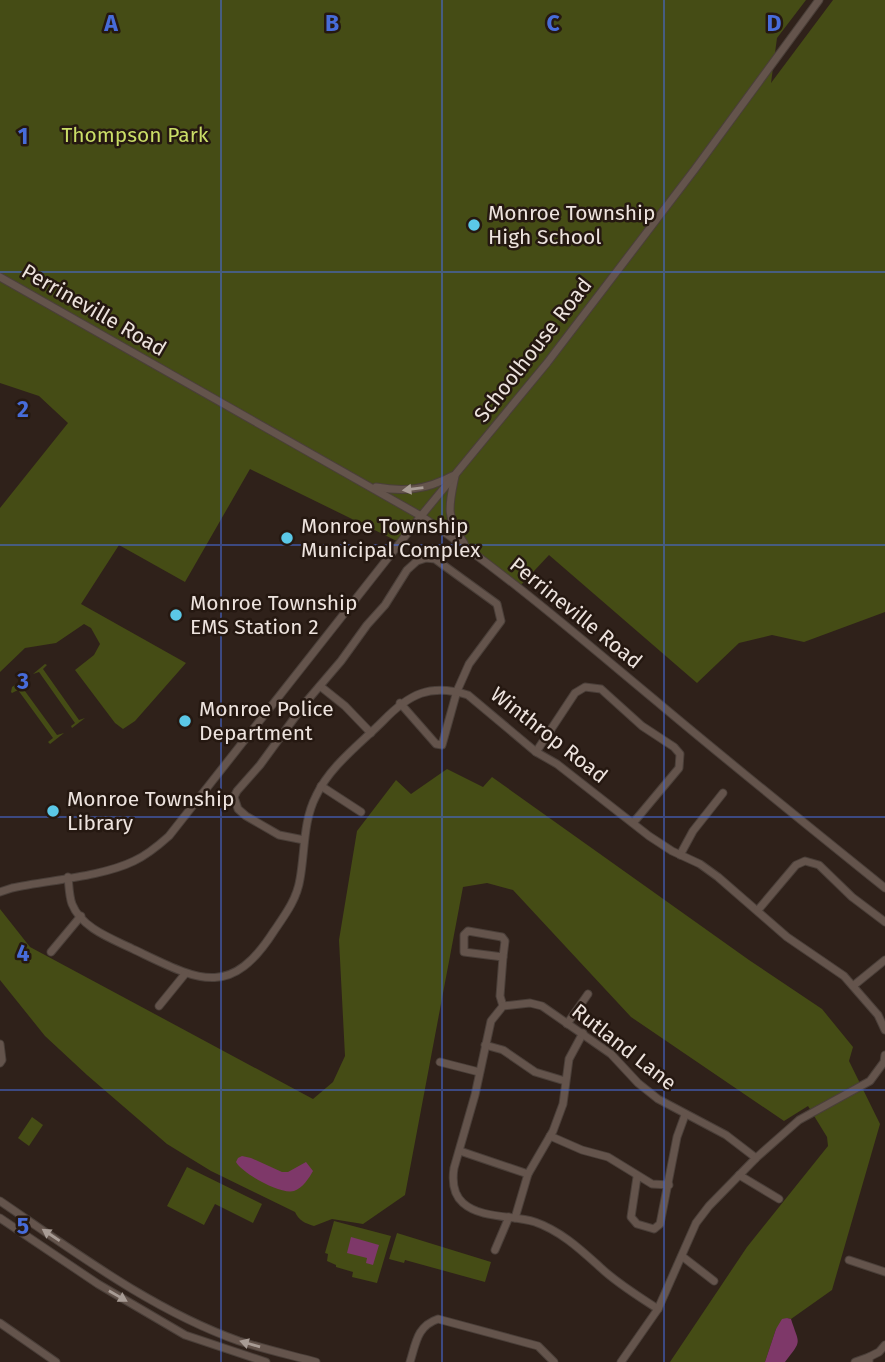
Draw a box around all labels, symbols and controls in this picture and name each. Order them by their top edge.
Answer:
text: A [103,9,118,37]
text: B [325,9,339,37]
text: C [546,9,560,37]
text: D [767,9,782,37]
text: 1 [18,122,28,150]
park label: Thompson Park [61,122,209,148]
place label: Monroe Township High School [488,200,656,250]
marker: Monroe Township High School [466,217,482,233]
street label: Perrineville Road [17,258,171,362]
street label: Schoolhouse Road [468,272,598,428]
text: 2 [17,395,29,423]
one-way arrow [402,484,424,495]
place label: Monroe Township Municipal Complex [301,513,481,563]
marker: Monroe Township Municipal Complex [279,530,295,546]
street label: Perrineville Road [505,552,647,674]
place label: Monroe Township EMS Station 2 [190,590,358,640]
marker: Monroe Township EMS Station 2 [168,607,184,623]
text: 3 [16,667,29,695]
street label: Winthrop Road [485,681,613,789]
place label: Monroe Police Department [199,696,334,746]
marker: Monroe Police Department [177,713,193,729]
place label: Monroe Township Library [67,786,235,836]
marker: Monroe Township Library [45,803,61,819]
text: 4 [17,939,30,967]
street label: Rutland Lane [566,998,682,1096]
text: 5 [17,1212,29,1240]
one-way arrow [42,1228,60,1242]
one-way arrow [109,1290,128,1302]
one-way arrow [239,1338,260,1348]

